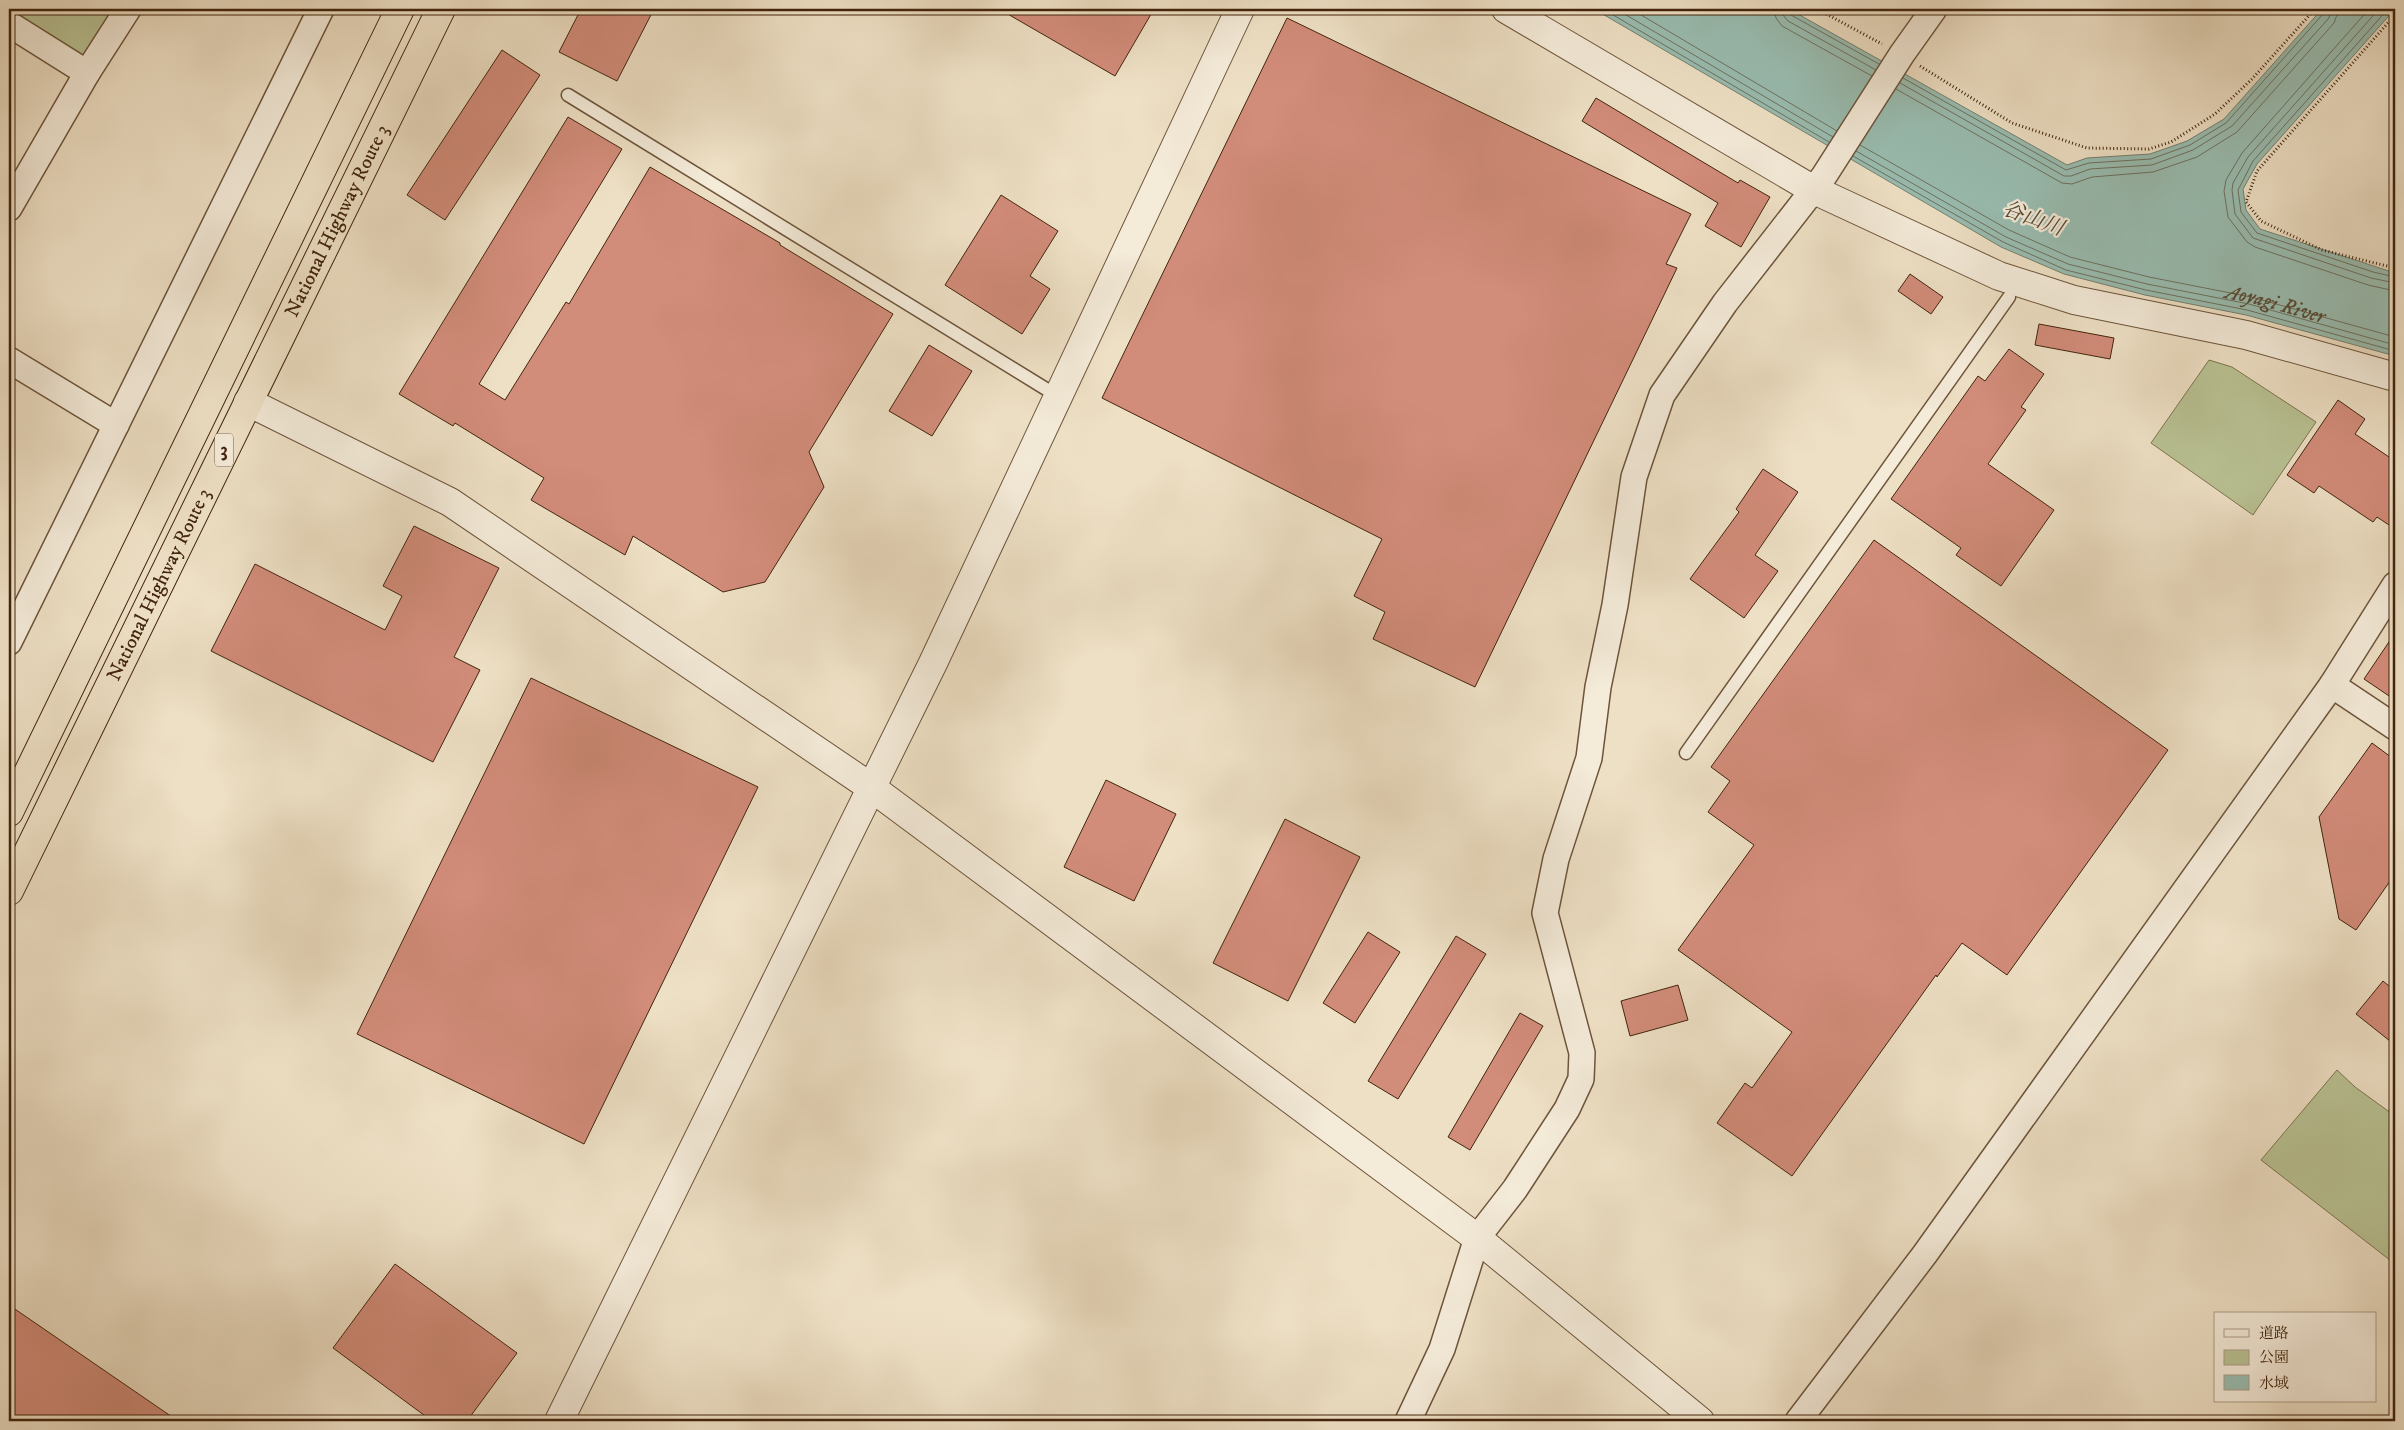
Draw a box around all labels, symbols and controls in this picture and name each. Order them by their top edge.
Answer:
street label: National Highway Route 3 [279,121,395,321]
water label: 谷山川 [1999,196,2069,243]
water label: Aoyagi River [2221,279,2330,330]
road number: 3 [215,434,233,466]
street label: National Highway Route 3 [101,484,217,685]
legend [2214,1312,2376,1402]
text: 道路 [2259,1324,2289,1343]
text: 公園 [2259,1348,2289,1367]
text: 水域 [2259,1374,2289,1393]

